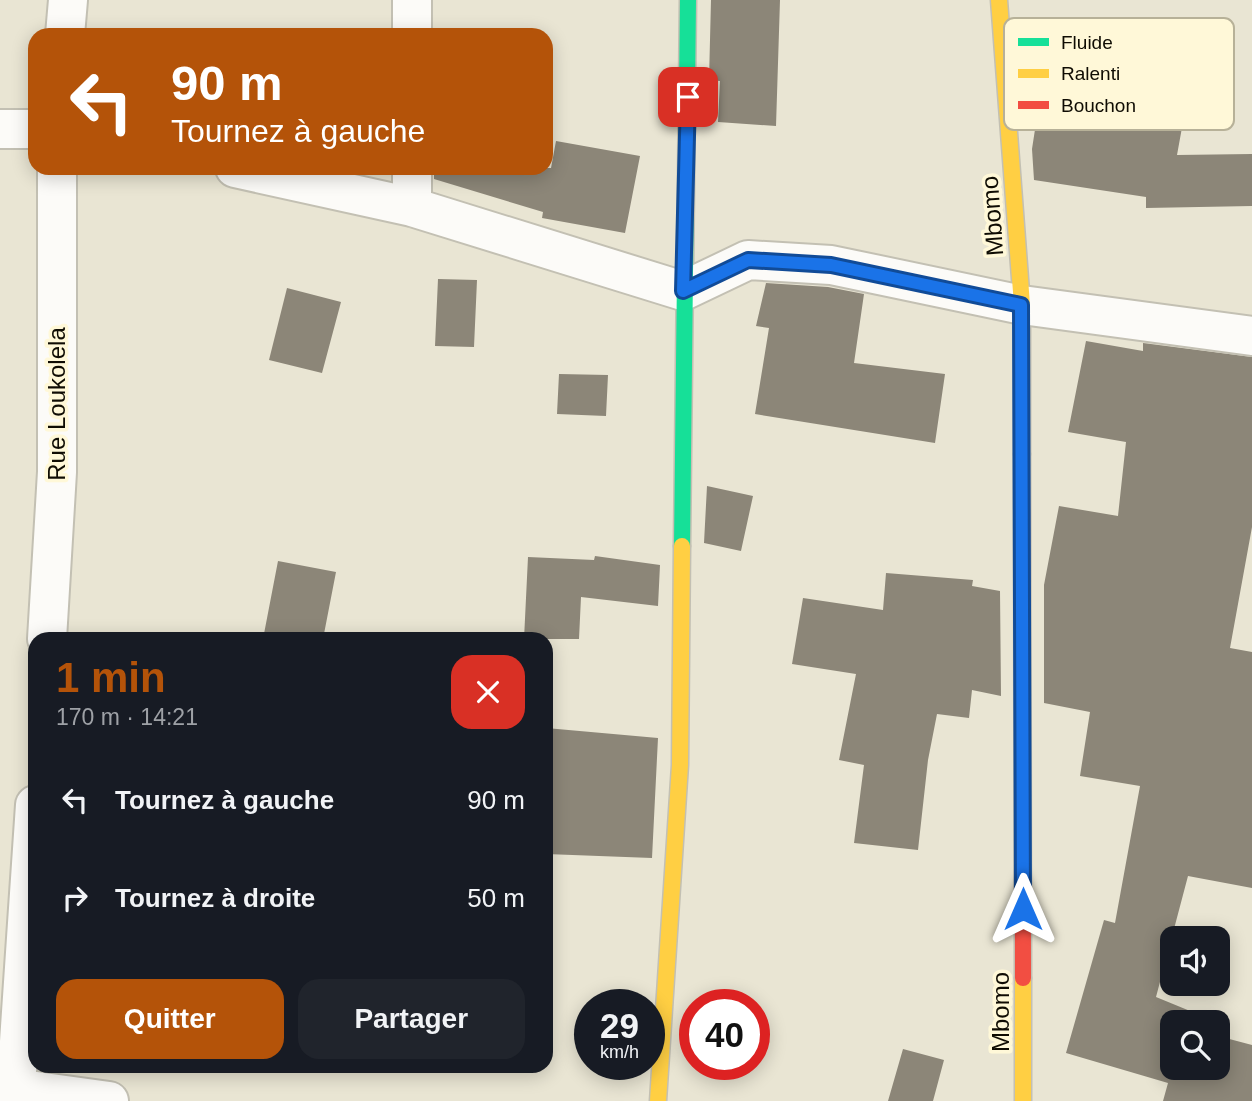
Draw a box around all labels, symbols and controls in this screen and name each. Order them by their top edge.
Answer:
legend [1004,18,1234,130]
text: Fluide [1061,32,1113,53]
icon: left [56,56,147,147]
text: 90 m [171,56,283,110]
text: Ralenti [1061,63,1120,84]
pin [658,67,718,127]
icon: arrive [669,78,707,116]
text: Bouchon [1061,95,1136,116]
text: Tournez à gauche [171,113,425,149]
street label: Mbomo [976,175,1008,257]
street label: Rue Loukolela [43,327,70,481]
text: 1 min [56,654,166,701]
button: close [451,655,525,729]
text: 170 m · 14:21 [56,704,198,730]
icon: left [56,781,94,819]
text: Tournez à gauche [115,785,334,815]
text: 90 m [467,785,525,815]
position arrow [986,872,1060,946]
icon: right [56,879,94,917]
text: Tournez à droite [115,883,315,913]
text: 50 m [467,883,525,913]
map controls [1160,926,1230,1080]
button: sound [1160,926,1230,996]
street label: Mbomo [987,972,1014,1052]
button: Quitter [56,979,284,1059]
button: Partager [298,979,525,1059]
speed limit sign: 40 [679,989,770,1080]
text: 29 [600,1006,639,1045]
button: search [1160,1010,1230,1080]
text: km/h [600,1042,639,1062]

